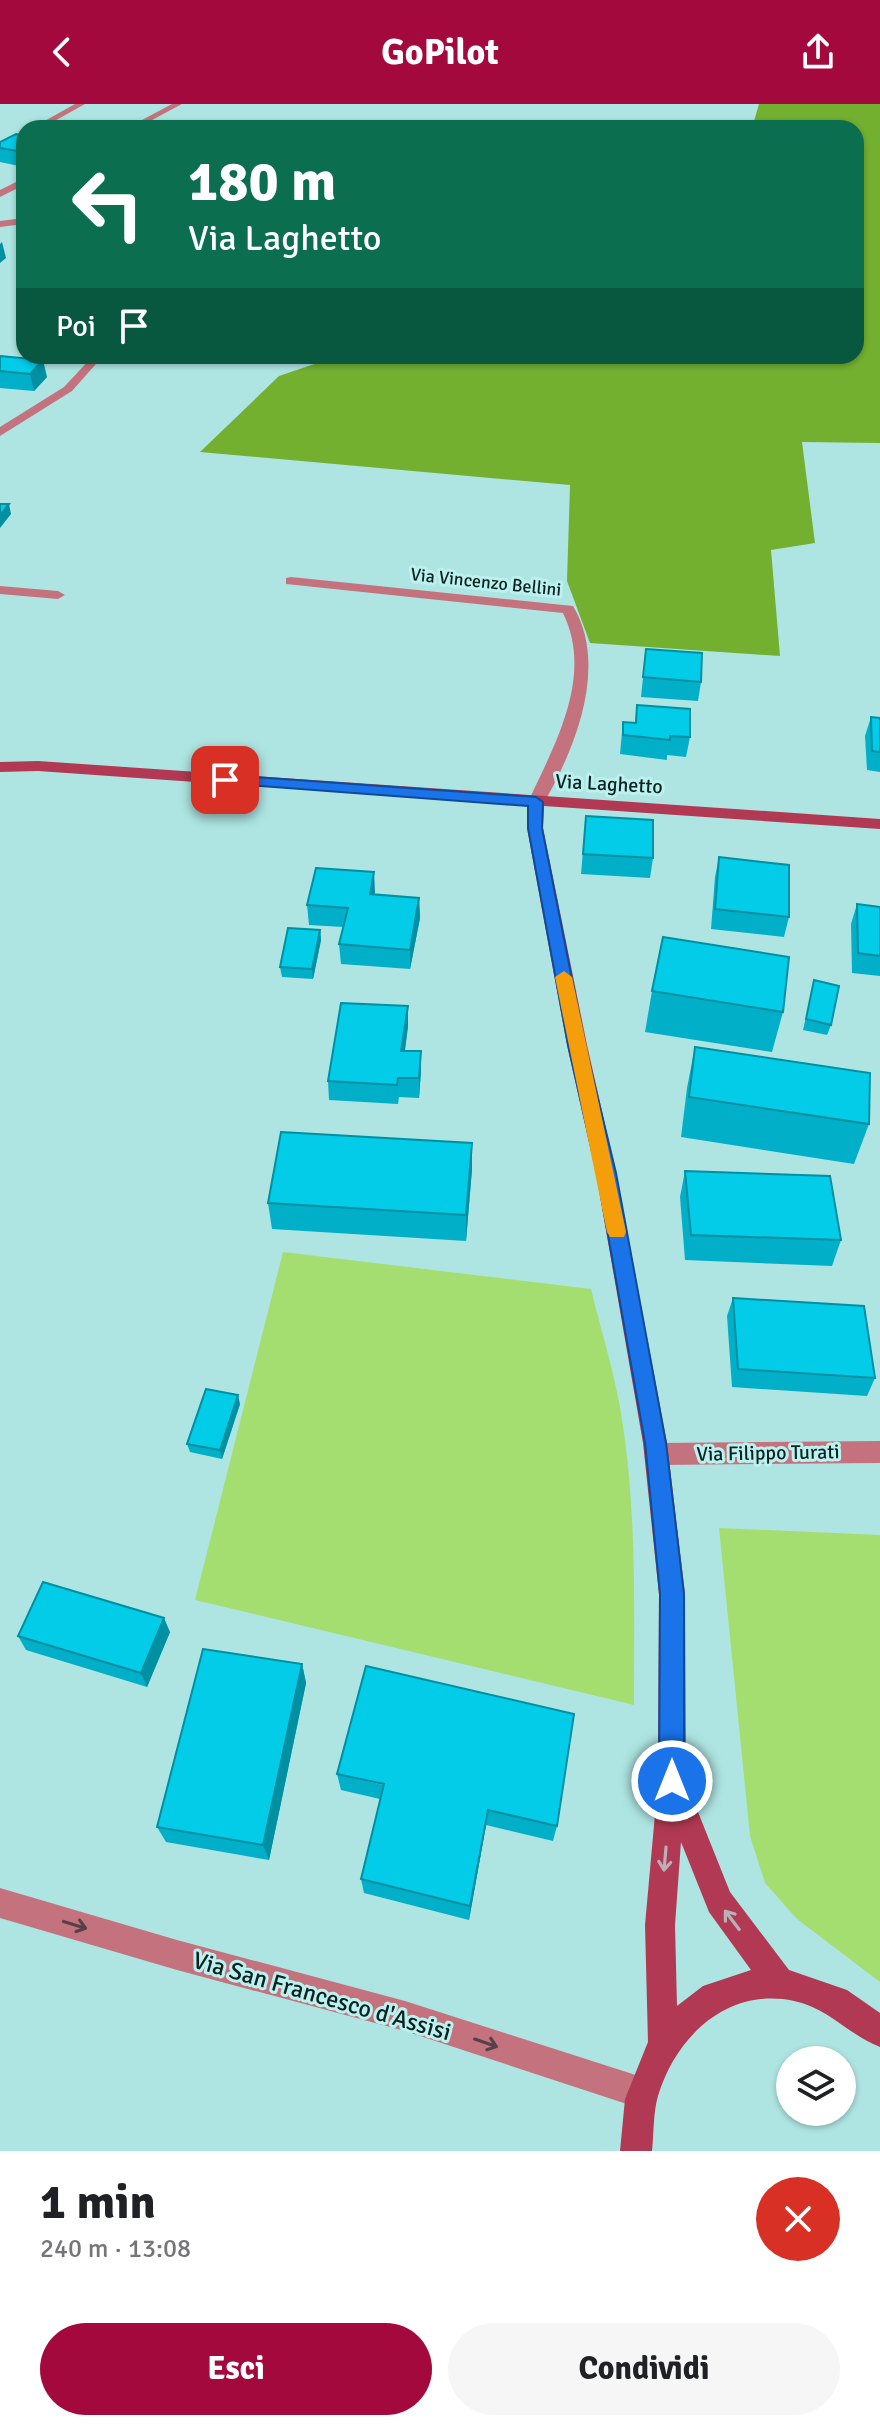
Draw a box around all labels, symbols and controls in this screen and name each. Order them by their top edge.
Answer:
icon: back [40,30,84,74]
text: GoPilot [381,30,499,75]
icon: share [796,30,840,74]
text: 180 m [188,147,336,216]
icon: left [56,152,160,256]
text: Via Laghetto [188,216,381,261]
icon: arrive [112,304,156,348]
text: Poi [56,308,96,345]
street label: Via Vincenzo Bellini [410,563,562,601]
pin [191,746,259,814]
icon: arrive [203,758,247,802]
street label: Via Laghetto [555,769,663,799]
street label: Via Filippo Turati [696,1439,840,1467]
position arrow [630,1739,714,1823]
one-way arrow [657,1845,672,1872]
one-way arrow [724,1910,741,1931]
one-way arrow [61,1918,87,1933]
street label: Via San Francesco d'Assisi [190,1945,454,2047]
one-way arrow [473,2037,498,2052]
map controls [776,2046,856,2126]
button: layers [776,2046,856,2126]
text: 1 min [40,2173,156,2232]
button: close [756,2177,840,2261]
text: 240 m · 13:08 [40,2233,191,2265]
button: Esci [40,2323,432,2415]
button: Condividi [448,2323,840,2415]

